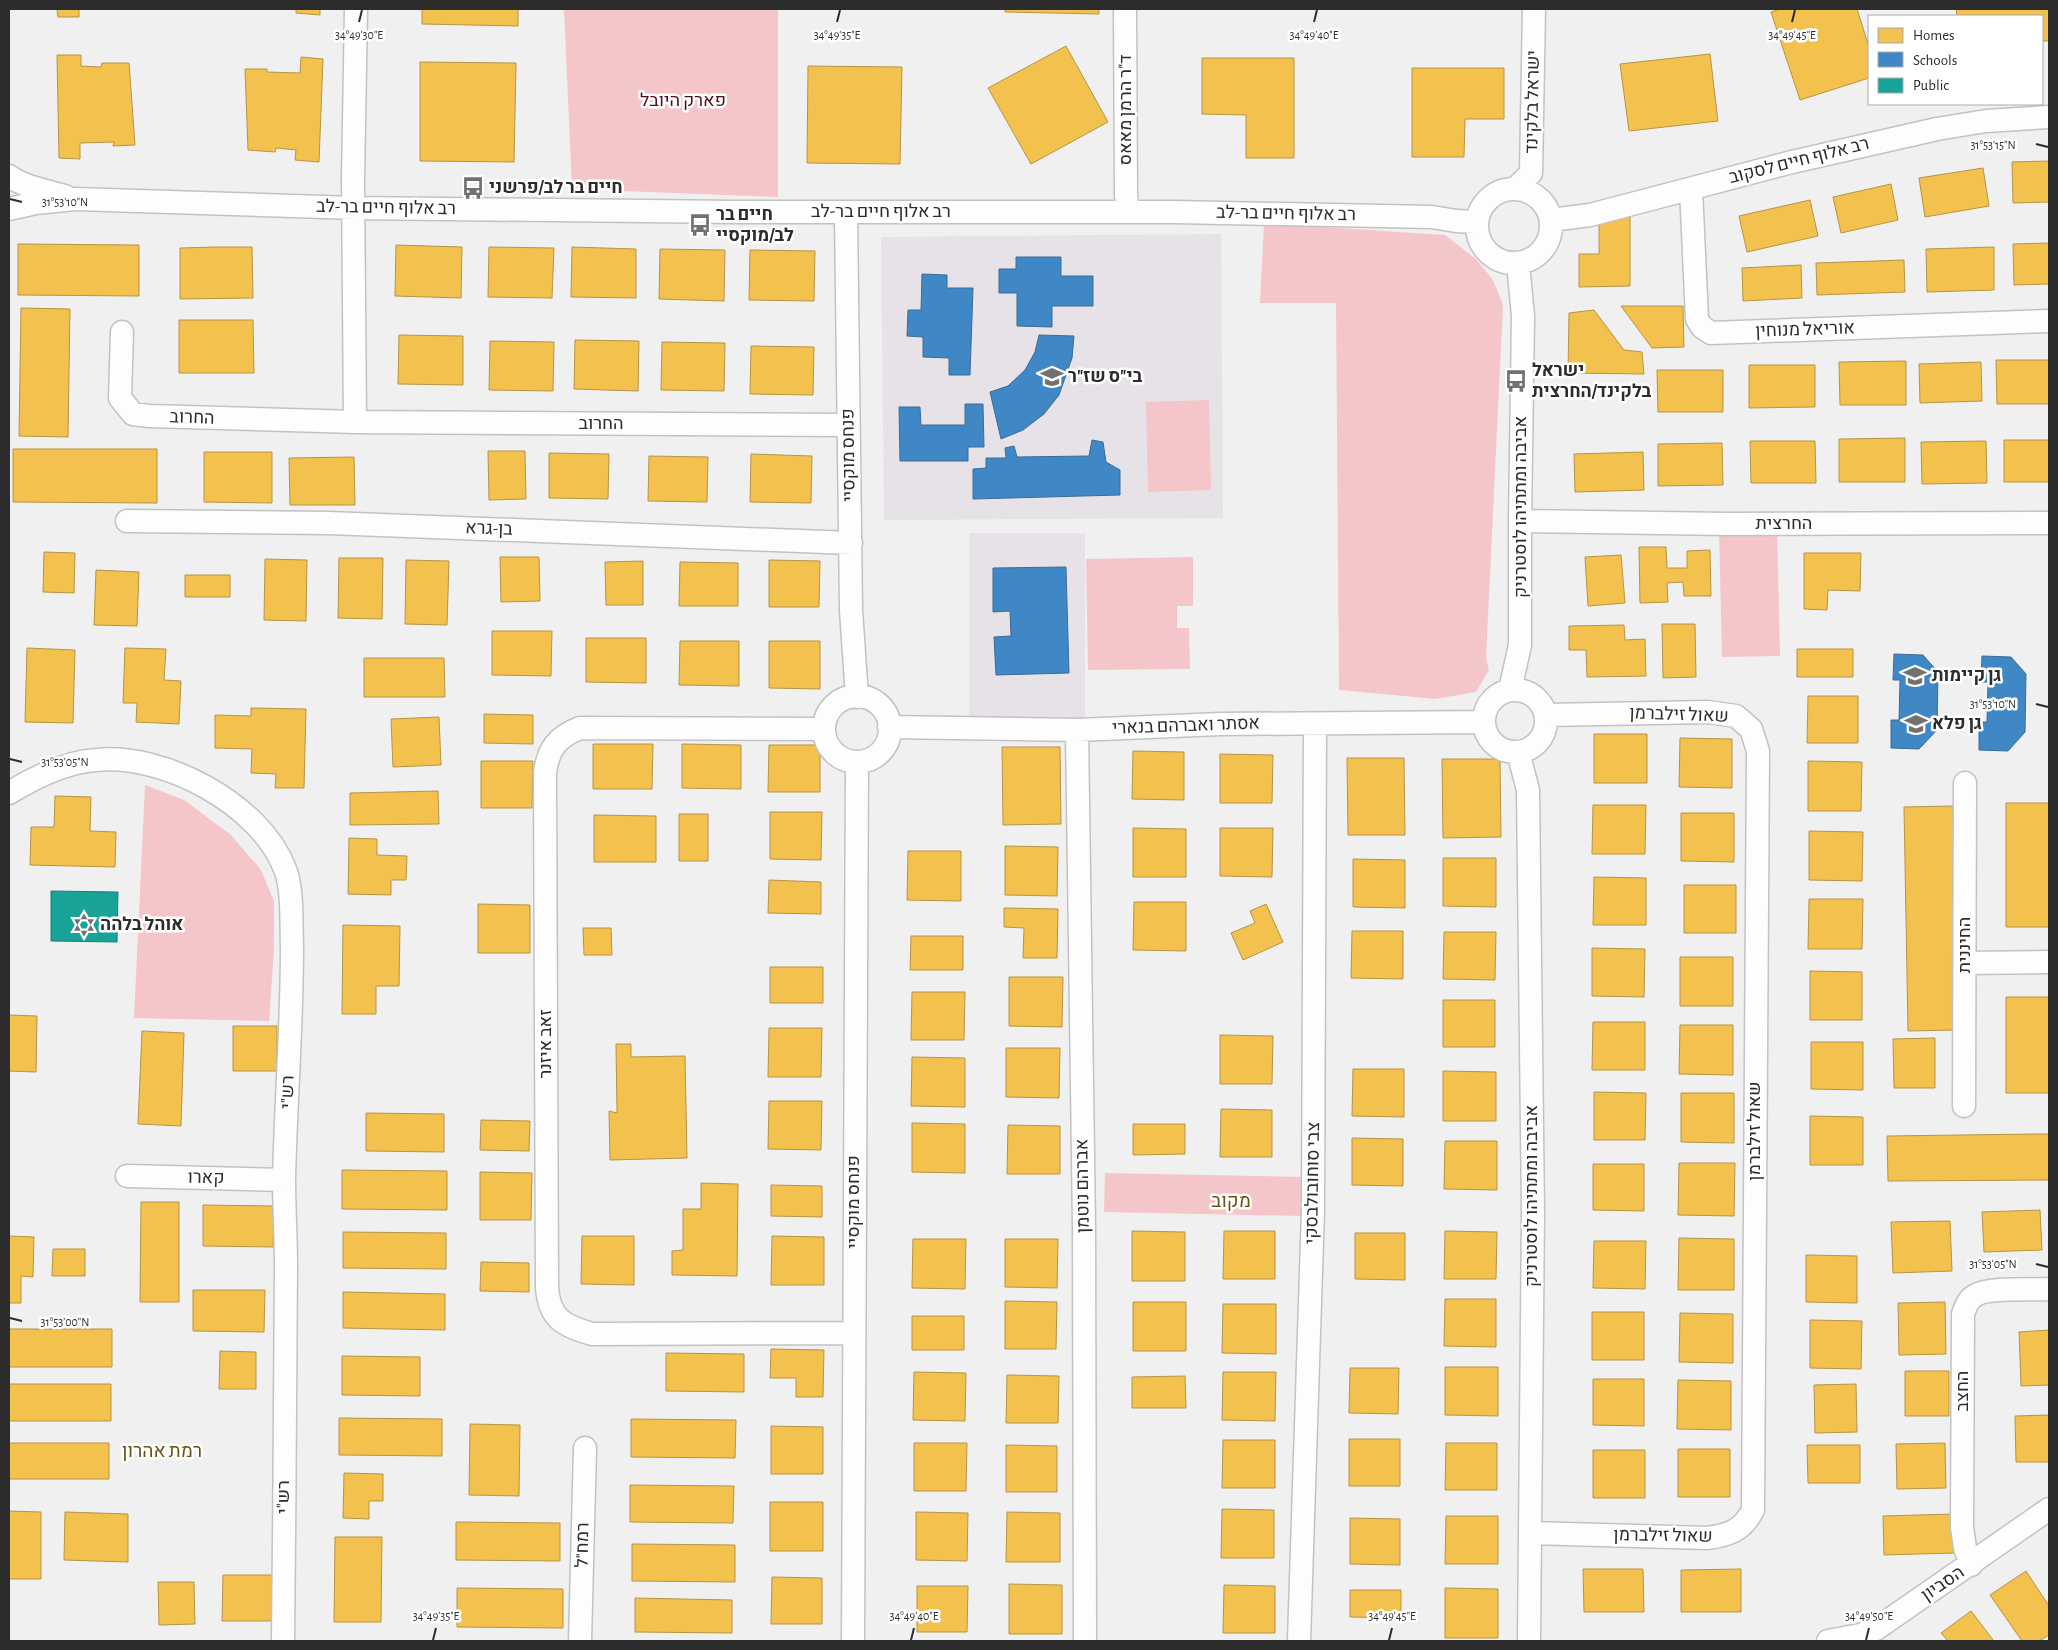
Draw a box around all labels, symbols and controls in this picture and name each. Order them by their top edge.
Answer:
legend [1868,15,2043,105]
text: Homes [1913,28,1955,43]
text: 34°49'30"E [335,29,383,41]
text: 34°49'35"E [814,29,861,41]
text: 34°49'40"E [1290,29,1339,41]
text: 34°49'45"E [1768,29,1816,41]
street label: ישראל בלקינד [1523,50,1543,154]
text: Schools [1913,53,1957,68]
street label: ד"ר הרמן מאאס [1117,54,1135,166]
text: Public [1913,78,1949,93]
park label: פארק היובל [640,92,726,110]
street label: רב אלוף חיים לסקוב [1727,135,1871,187]
text: 31°53'15"N [1970,139,2016,151]
bus stop icon: חיים בר לב/פרשני [460,175,486,201]
place label: חיים בר לב/פרשני [489,179,623,197]
text: 31°53'10"N [42,196,88,208]
street label: רב אלוף חיים בר-לב [316,198,456,218]
street label: רב אלוף חיים בר-לב [811,203,951,221]
street label: רב אלוף חיים בר-לב [1216,204,1356,224]
place label: חיים בר לב/מוקסיי [716,206,794,245]
bus stop icon: חיים בר לב/מוקסיי [687,212,713,238]
street label: אוריאל מנוחין [1755,319,1855,341]
place label: ישראל בלקינד/החרצית [1532,362,1652,401]
school or university icon: בי"ס שז"ר [1039,364,1065,390]
place label: בי"ס שז"ר [1068,368,1143,386]
bus stop icon: ישראל בלקינד/החרצית [1503,368,1529,394]
street label: החרוב [169,408,215,428]
street label: פנחס מוקסיי [839,408,859,502]
street label: החרוב [578,415,624,433]
street label: אביבה ומתתיהו לוסטרניק [1512,416,1530,598]
street label: החרצית [1756,515,1812,533]
street label: בן-גרא [465,519,514,539]
school or university icon: גן קיימות [1902,663,1928,689]
place label: גן קיימות [1932,667,2002,685]
text: 31°53'10"N [1970,698,2016,710]
street label: שאול זילברמן [1629,704,1729,726]
school or university icon: גן פלא [1903,711,1929,737]
street label: אסתר ואברהם בנארי [1112,714,1260,738]
place label: גן פלא [1932,715,1982,733]
text: 31°53'05"N [41,756,89,768]
synagogue icon: אוהל בלהה [71,912,97,938]
place label: אוהל בלהה [100,916,183,934]
street label: החיננית [1956,917,1974,973]
street label: זאב איזנר [537,1009,555,1079]
street label: רש"י [278,1075,298,1109]
street label: שאול זילברמן [1746,1081,1764,1181]
street label: אביבה ומתתיהו לוסטרניק [1523,1105,1541,1287]
street label: צבי סוחובולבסקי [1303,1122,1323,1244]
street label: אברהם נוטמן [1073,1139,1093,1233]
street label: פנחס מוקסיי [845,1155,863,1249]
street label: קארו [187,1169,225,1187]
district label: מקוב [1211,1192,1251,1211]
text: 31°53'05"N [1969,1258,2017,1270]
text: 31°53'00"N [41,1316,89,1328]
street label: החצב [1954,1371,1972,1411]
district label: רמת אהרון [122,1442,202,1461]
street label: רש"י [275,1480,293,1514]
street label: רמח"ל [574,1522,592,1568]
street label: שאול זילברמן [1613,1526,1713,1546]
street label: הסביון [1918,1563,1968,1605]
text: 34°49'35"E [413,1610,460,1622]
text: 34°49'40"E [890,1610,939,1622]
text: 34°49'45"E [1368,1610,1416,1622]
text: 34°49'50"E [1845,1610,1893,1622]

